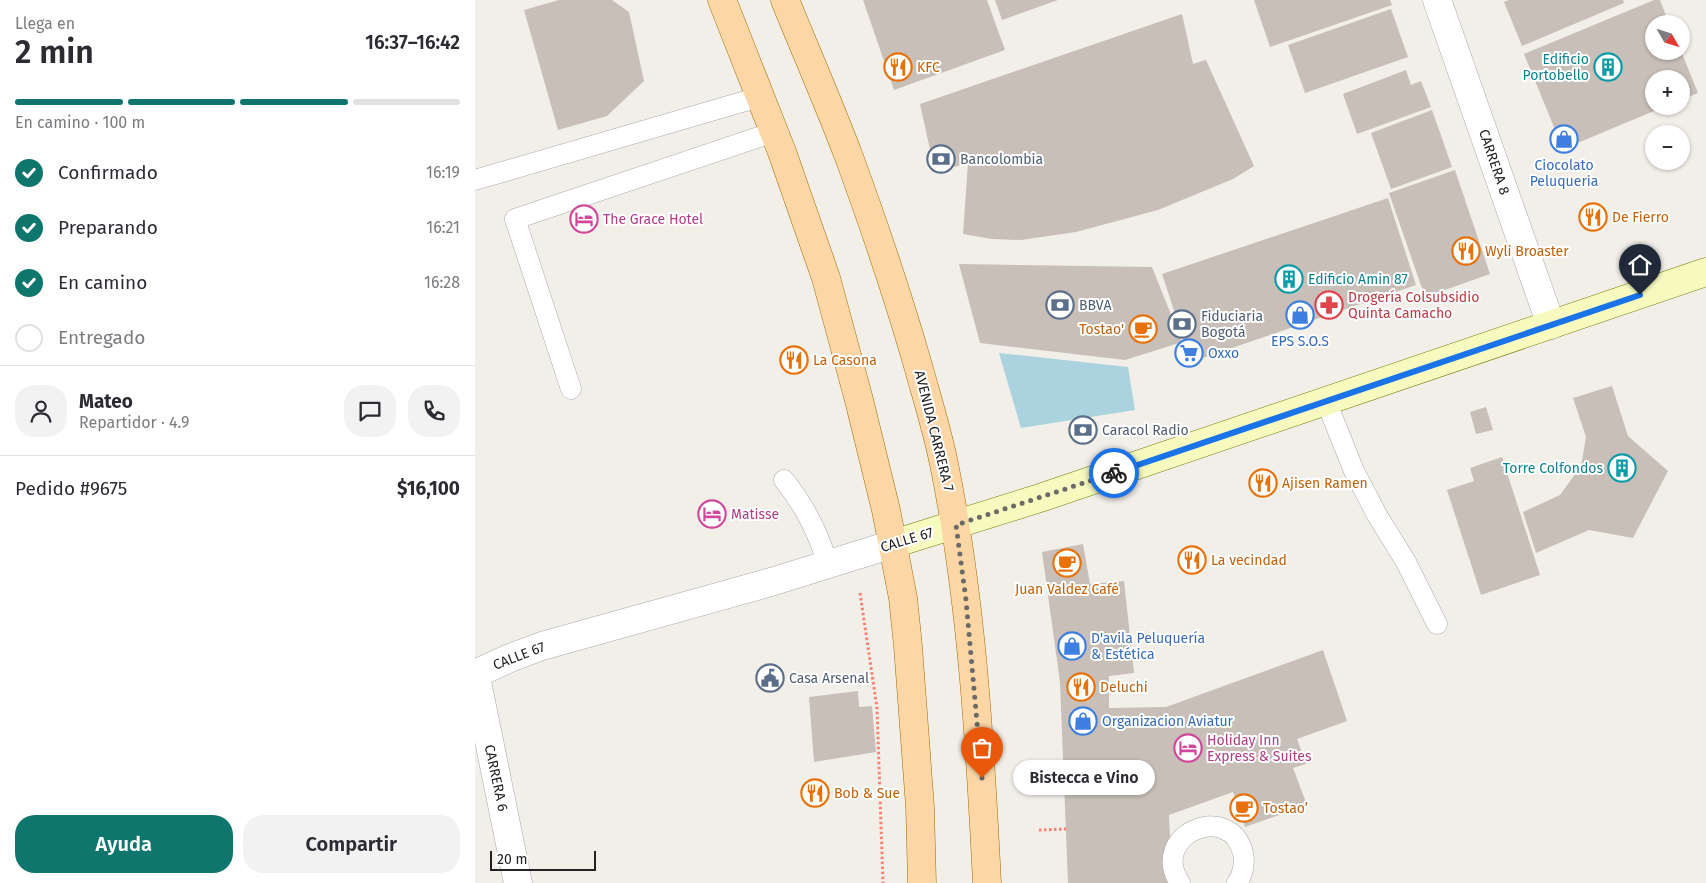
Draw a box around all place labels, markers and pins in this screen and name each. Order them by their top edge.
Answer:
place label: Edificio Portobello [1522,51,1589,84]
restaurant icon: KFC [883,52,913,82]
building icon: Edificio Portobello [1593,52,1623,82]
place label: KFC [917,59,940,76]
shop icon: Ciocolato Peluqueria [1549,124,1579,154]
bank icon: Bancolombia [926,144,956,174]
place label: Bancolombia [960,151,1043,168]
place label: Ciocolato Peluqueria [1530,157,1598,190]
restaurant icon: De Fierro [1578,202,1608,232]
hotel icon: The Grace Hotel [569,204,599,234]
place label: De Fierro [1612,209,1669,226]
place label: The Grace Hotel [603,211,703,228]
restaurant icon: Wyli Broaster [1451,236,1481,266]
place label: Wyli Broaster [1485,243,1569,260]
pin [1619,244,1661,295]
building icon: Edificio Amin 87 [1274,264,1304,294]
place label: Edificio Amin 87 [1308,271,1408,288]
place label: Drogería Colsubsidio Quinta Camacho [1348,289,1479,322]
bank icon: BBVA [1045,290,1075,320]
pharmacy icon: Drogería Colsubsidio Quinta Camacho [1314,290,1344,320]
place label: BBVA [1079,297,1111,314]
shop icon: EPS S.O.S [1285,300,1315,330]
place label: Fiduciaria Bogotá [1201,308,1263,341]
bank icon: Fiduciaria Bogotá [1167,309,1197,339]
cafe icon: Tostao' [1128,314,1158,344]
place label: Tostao' [1079,321,1124,338]
place label: EPS S.O.S [1271,333,1329,350]
supermarket icon: Oxxo [1174,338,1204,368]
restaurant icon: La Casona [779,345,809,375]
place label: Oxxo [1208,345,1239,362]
place label: La Casona [813,352,877,369]
bank icon: Caracol Radio [1068,415,1098,445]
place label: Caracol Radio [1102,422,1189,439]
building icon: Torre Colfondos [1607,453,1637,483]
place label: Torre Colfondos [1503,460,1603,477]
restaurant icon: Ajisen Ramen [1248,468,1278,498]
place label: Ajisen Ramen [1282,475,1368,492]
hotel icon: Matisse [697,499,727,529]
place label: Matisse [731,506,779,523]
restaurant icon: La vecindad [1177,545,1207,575]
cafe icon: Juan Valdez Café [1052,548,1082,578]
place label: La vecindad [1211,552,1287,569]
place label: Juan Valdez Café [1015,581,1119,598]
place label: D'avila Peluquería & Estética [1091,630,1205,663]
shop icon: D'avila Peluquería & Estética [1057,631,1087,661]
public building icon: Casa Arsenal [755,663,785,693]
place label: Casa Arsenal [789,670,869,687]
restaurant icon: Deluchi [1066,672,1096,702]
place label: Deluchi [1100,679,1148,696]
shop icon: Organizacion Aviatur [1068,706,1098,736]
place label: Organizacion Aviatur [1102,713,1234,730]
pin [961,727,1003,778]
place label: Holiday Inn Express & Suites [1207,732,1312,765]
hotel icon: Holiday Inn Express & Suites [1173,733,1203,763]
callout: Bistecca e Vino [1012,760,1155,796]
restaurant icon: Bob & Sue [800,778,830,808]
place label: Bob & Sue [834,785,900,802]
cafe icon: Tostao’ [1229,793,1259,823]
place label: Tostao’ [1263,800,1308,817]

